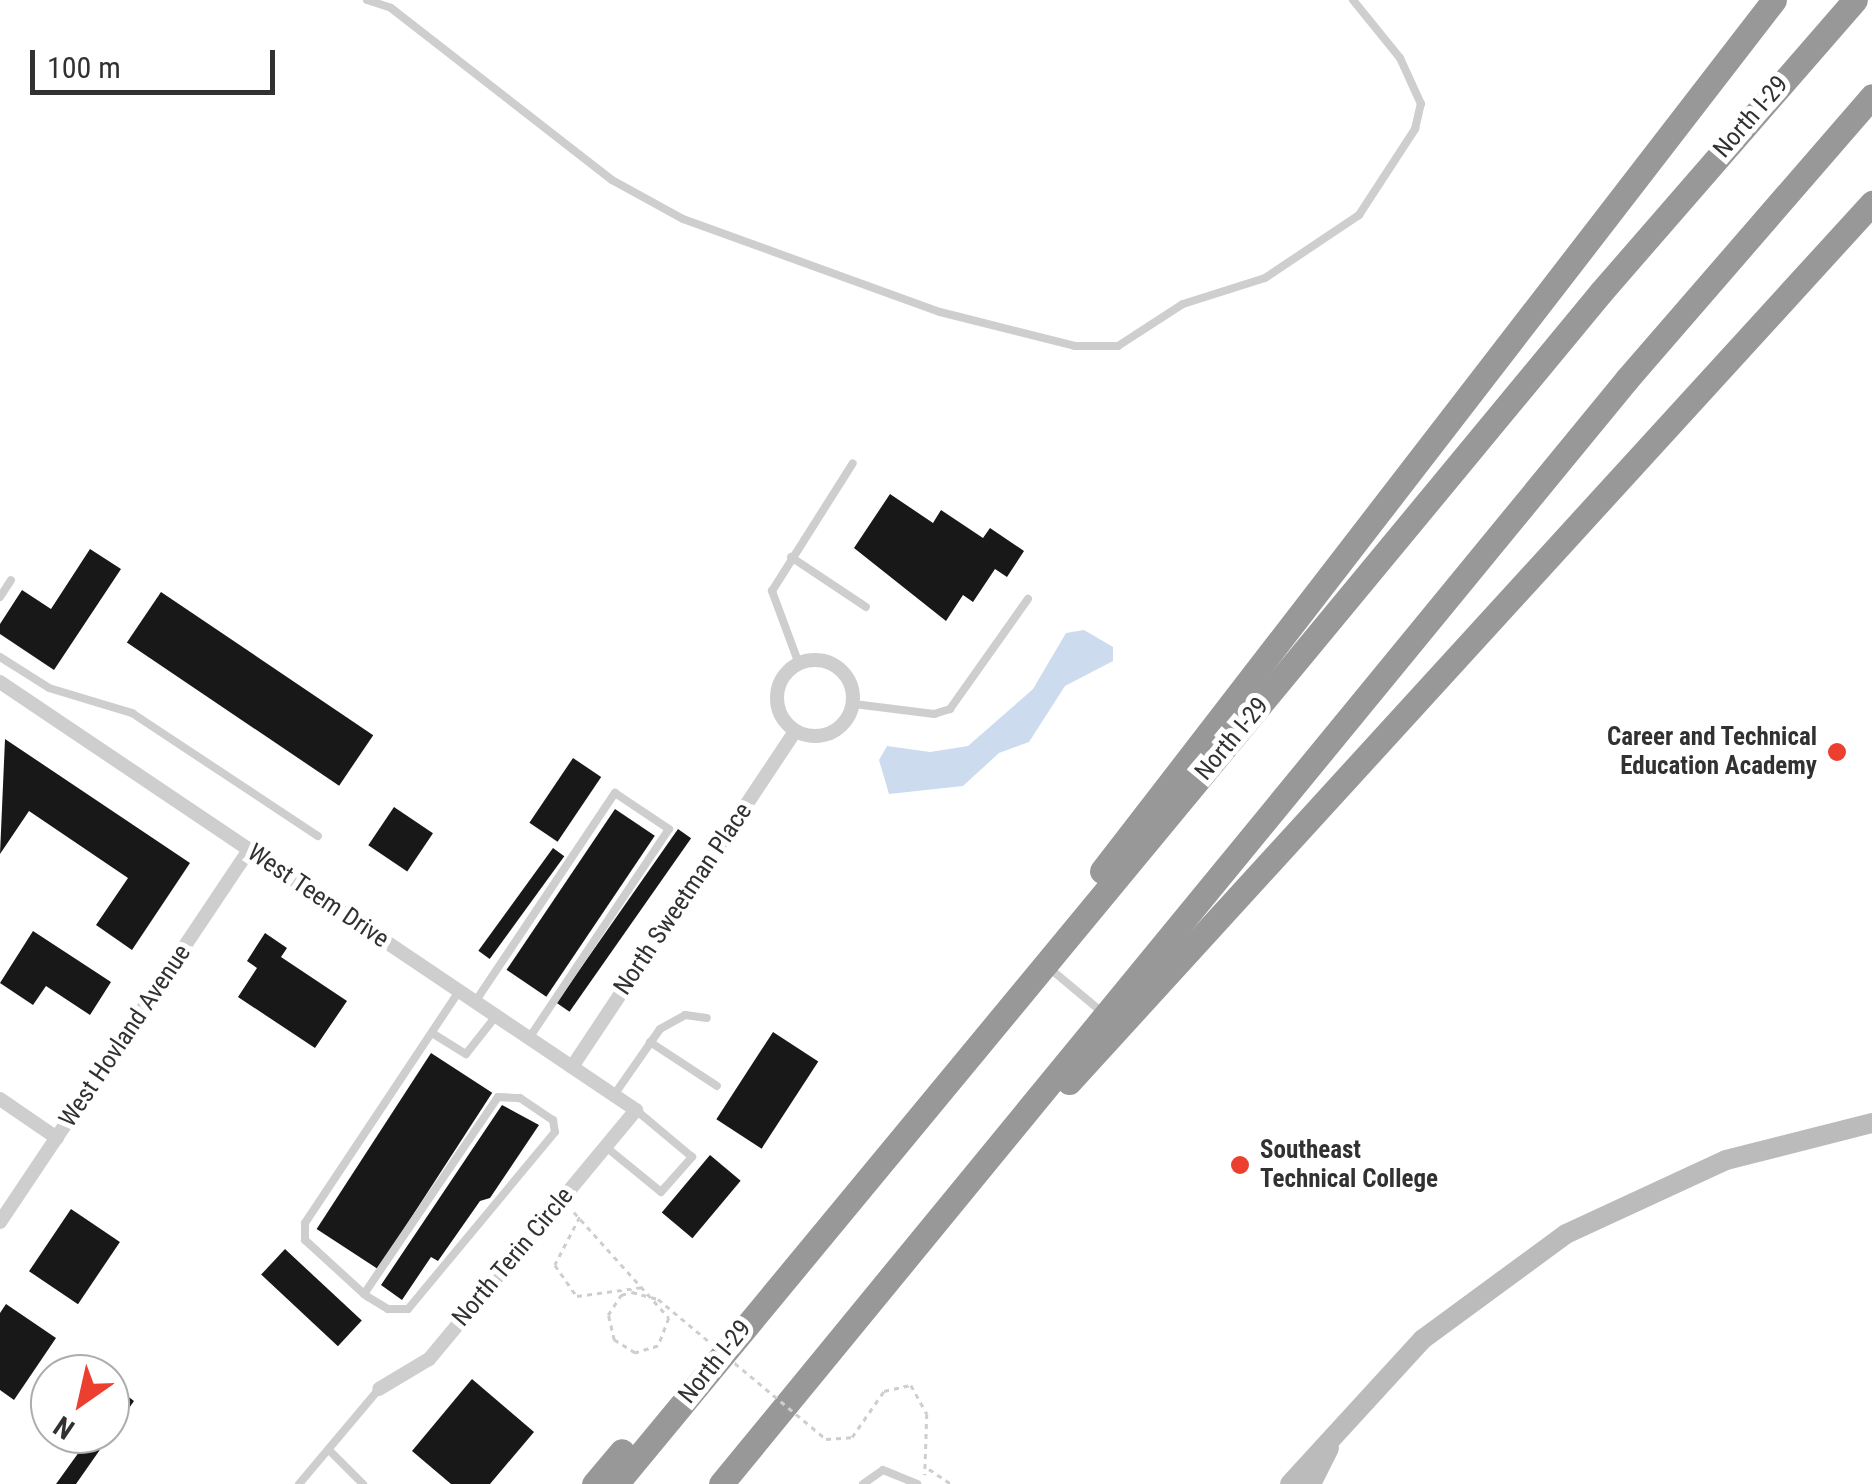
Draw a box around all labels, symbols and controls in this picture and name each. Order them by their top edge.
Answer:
scale bar [35,30,280,92]
text: 100 m [47,50,121,85]
street label: North I-29 [1707,70,1795,164]
street label: North I-29 [1189,692,1275,786]
place label: Career and Technical Education Academy [1606,723,1817,782]
marker: Career and Technical Education Academy [1826,741,1848,763]
street label: North Sweetman Place [608,797,758,1001]
street label: West Teem Drive [241,838,395,954]
street label: West Hovland Avenue [53,939,197,1133]
place label: Southeast Technical College [1260,1136,1438,1195]
marker: Southeast Technical College [1229,1154,1251,1176]
street label: North Terin Circle [446,1181,580,1333]
street label: North I-29 [672,1314,758,1410]
north arrow [30,1354,130,1454]
text: N [48,1409,80,1446]

